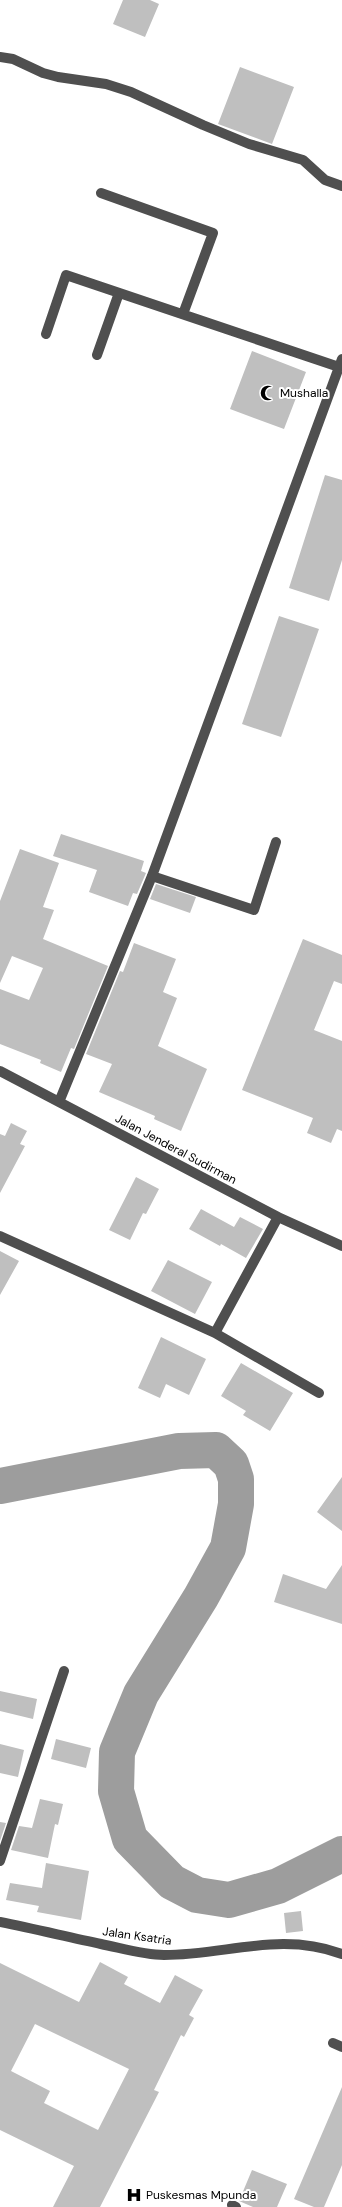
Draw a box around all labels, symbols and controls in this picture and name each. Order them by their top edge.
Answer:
mosque icon: Mushalla [259,384,277,402]
place label: Mushalla [280,385,328,401]
street label: Jalan Jenderal Sudirman [112,1110,240,1188]
street label: Jalan Ksatria [101,1923,173,1949]
hospital icon: Puskesmas Mpunda [125,2186,143,2204]
place label: Puskesmas Mpunda [146,2187,256,2203]

